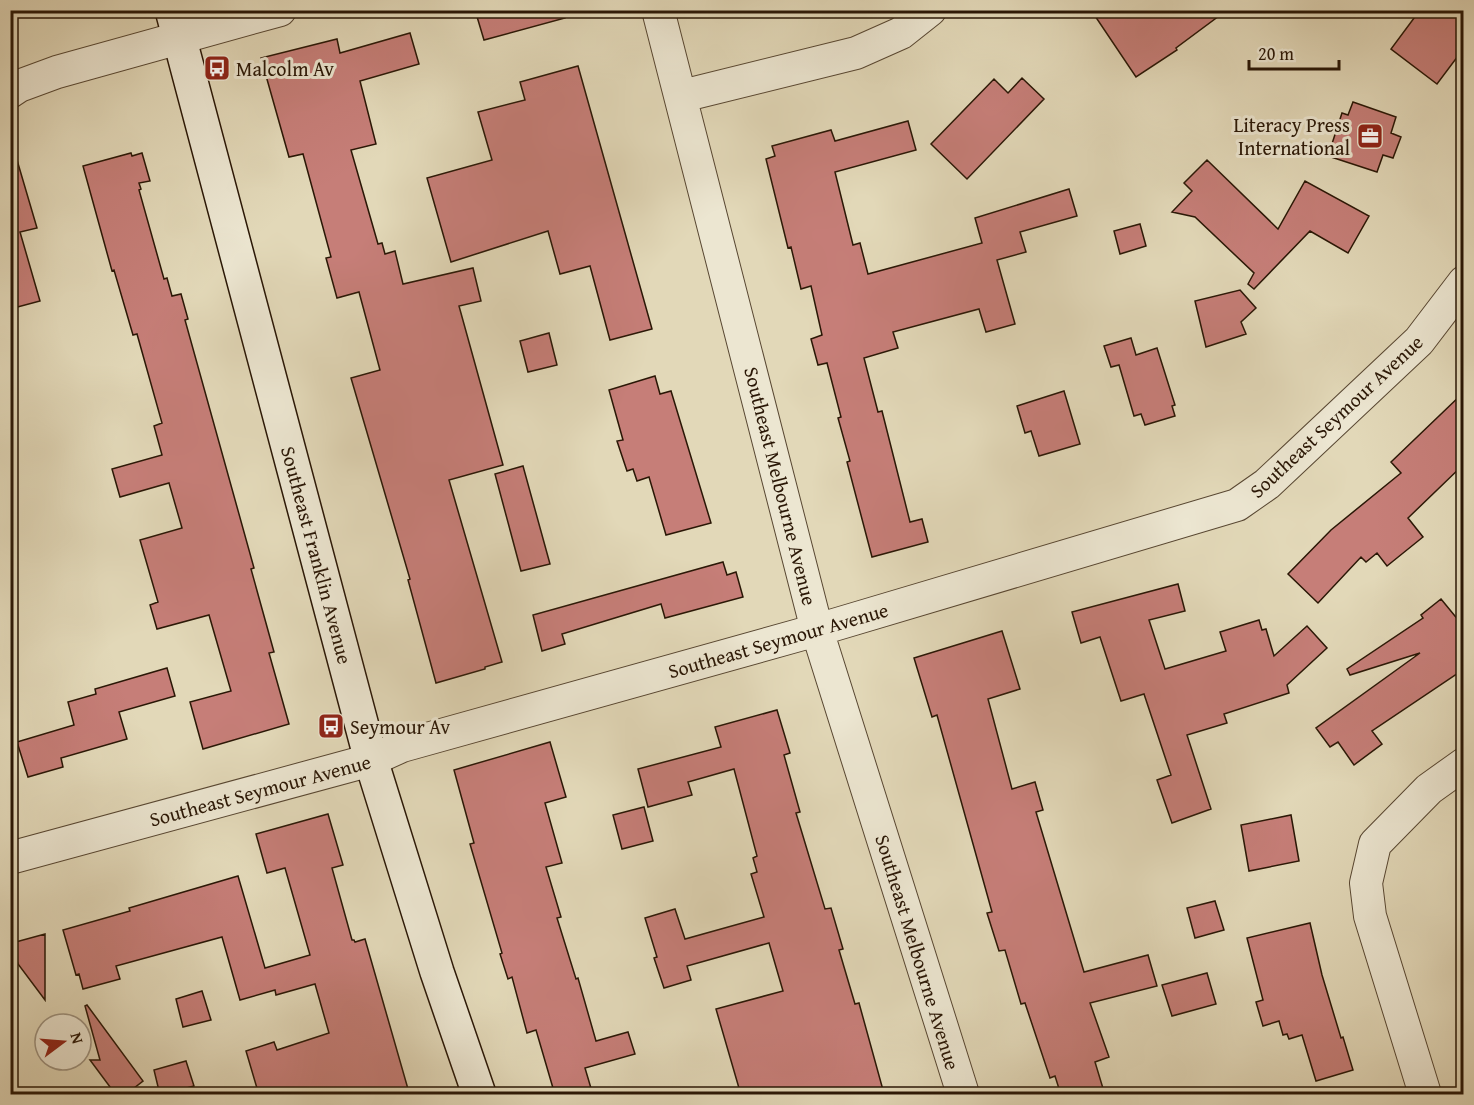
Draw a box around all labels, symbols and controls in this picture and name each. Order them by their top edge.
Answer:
scale bar [1249,33,1339,71]
text: 20 m [1258,40,1294,67]
bus stop icon: Malcolm Av [202,53,232,83]
place label: Malcolm Av [236,54,334,83]
place label: Literacy Press International [1234,110,1350,162]
office icon: Literacy Press International [1355,121,1385,151]
street label: Southeast Seymour Avenue [1243,328,1429,504]
street label: Southeast Melbourne Avenue [737,364,825,608]
street label: Southeast Franklin Avenue [274,443,360,667]
street label: Southeast Seymour Avenue [664,595,892,685]
bus stop icon: Seymour Av [316,711,346,741]
place label: Seymour Av [350,712,450,741]
street label: Southeast Seymour Avenue [146,747,374,833]
street label: Southeast Melbourne Avenue [868,831,968,1073]
north arrow [33,1012,93,1072]
text: N [64,1029,91,1047]

